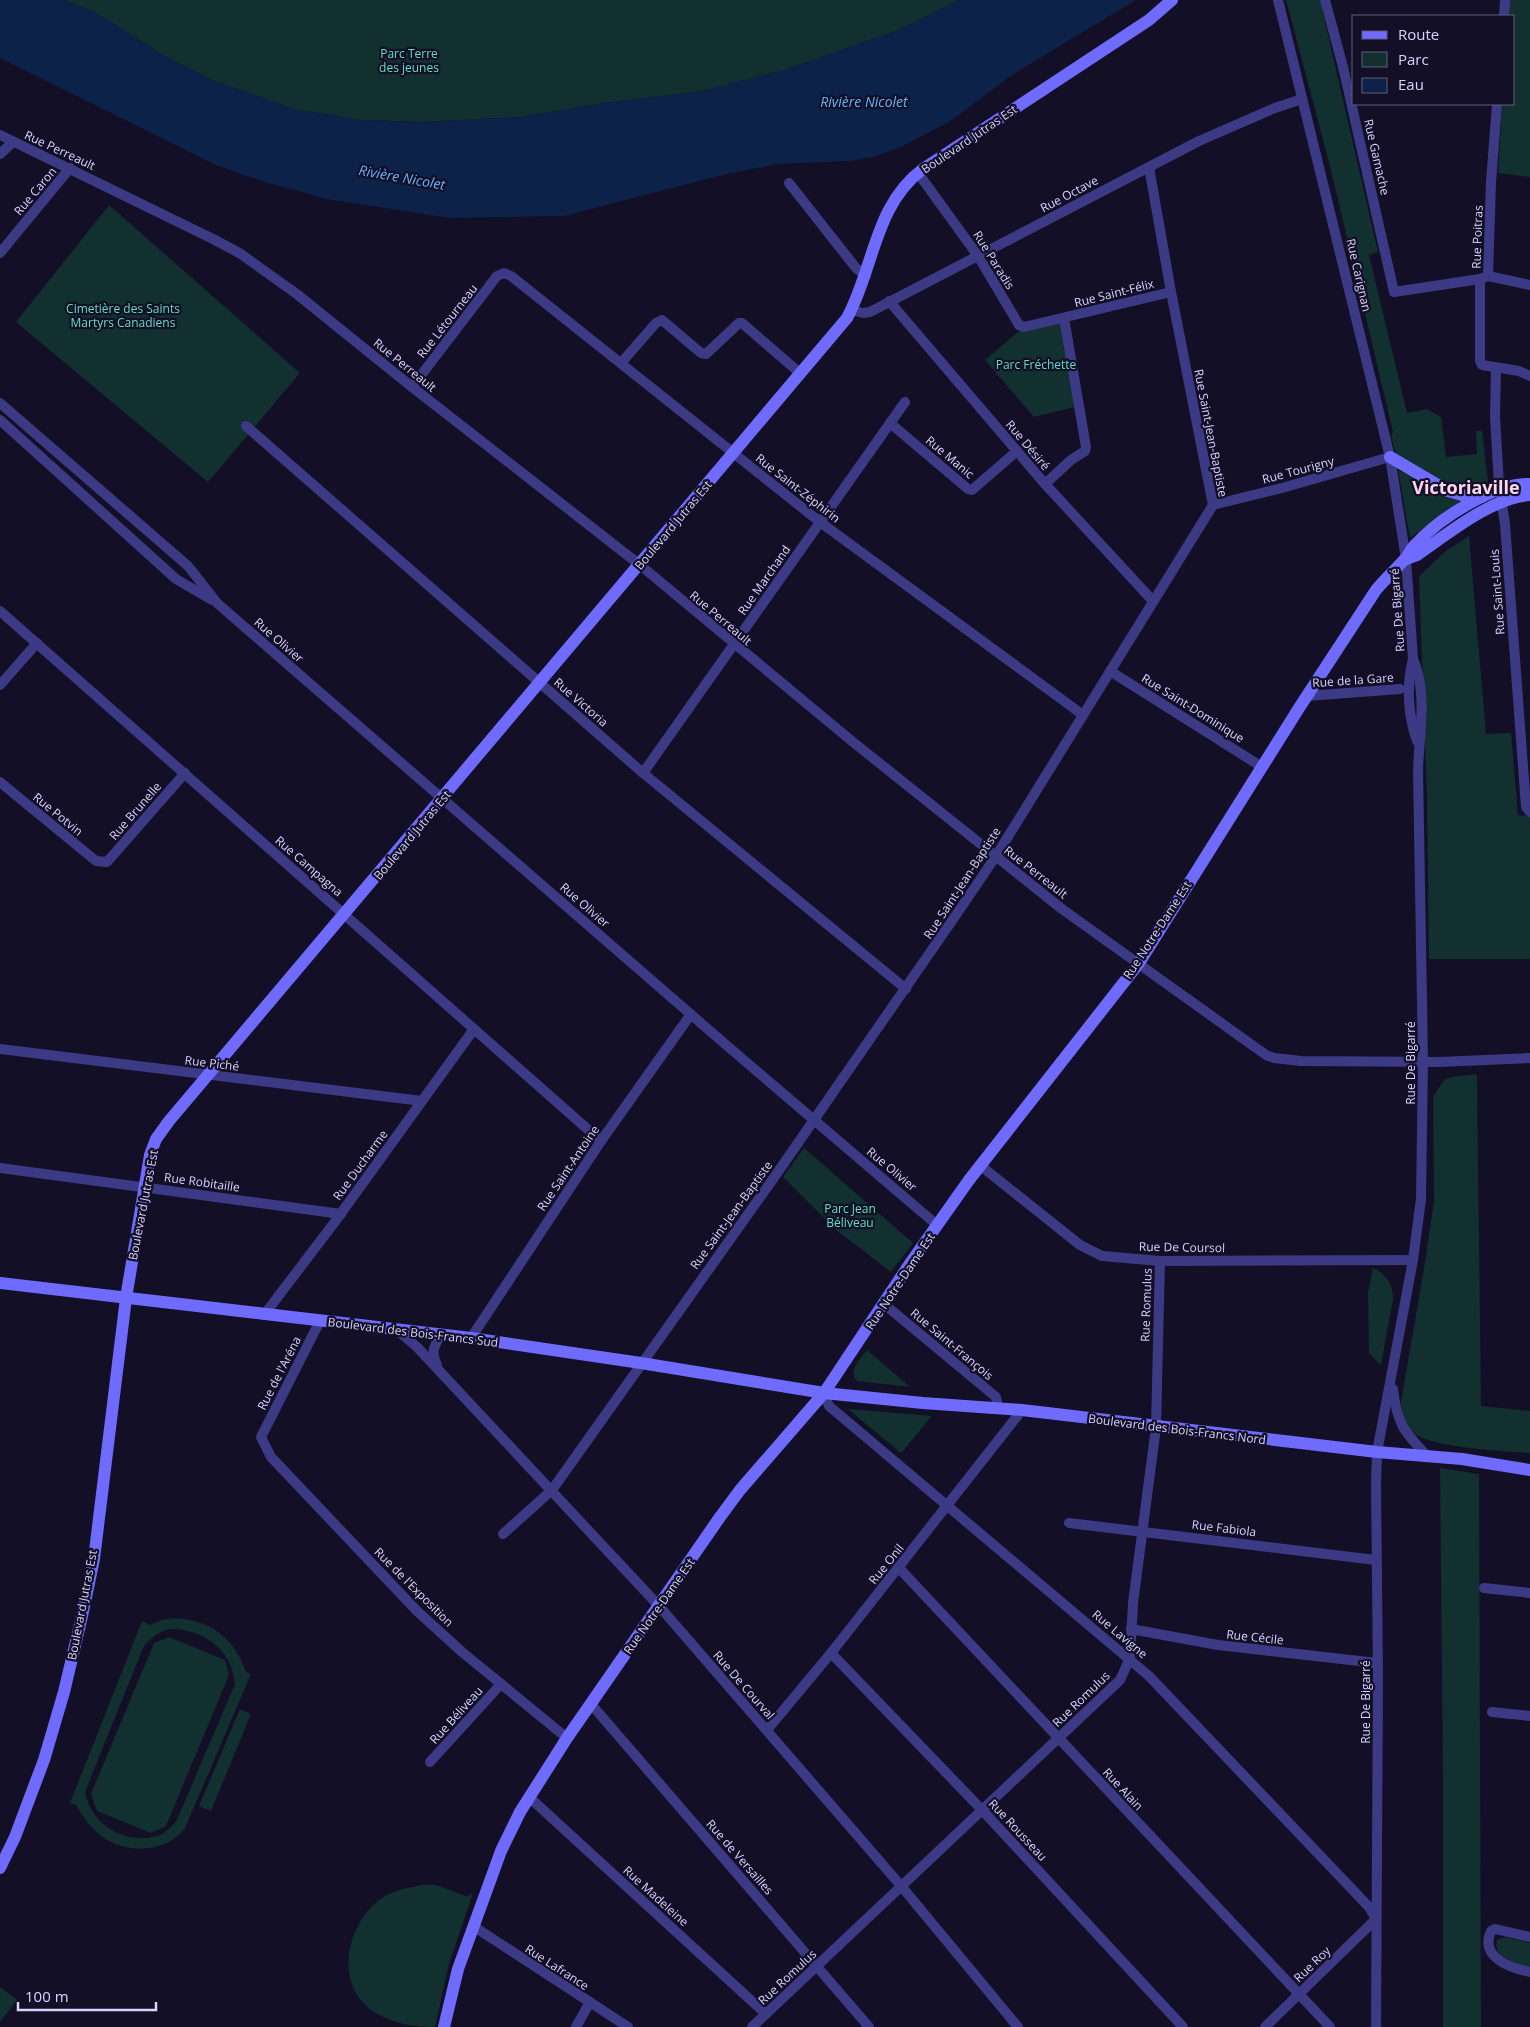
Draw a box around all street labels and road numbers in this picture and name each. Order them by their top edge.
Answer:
street label: Boulevard Jutras Est [918,101,1020,177]
street label: Rue Gamache [1360,117,1394,197]
street label: Rue Perreault [22,126,98,174]
street label: Rue Caron [10,163,60,219]
street label: Rue Octave [1037,171,1101,216]
street label: Rue Poitras [1467,205,1487,269]
street label: Rue Paradis [969,227,1019,293]
street label: Rue Carignan [1342,237,1376,313]
street label: Rue Saint-Félix [1072,275,1156,311]
street label: Rue Létourneau [413,280,481,362]
street label: Rue Perreault [370,334,440,396]
street label: Rue Saint-Jean-Baptiste [1190,368,1232,499]
street label: Rue Désiré [1002,416,1054,474]
street label: Rue Manic [922,432,978,482]
street label: Rue Saint-Zéphirin [752,450,844,526]
street label: Rue Tourigny [1260,452,1337,488]
street label: Boulevard Jutras Est [630,477,716,573]
street label: Rue Marchand [734,542,794,618]
street label: Rue Saint-Louis [1486,548,1508,635]
street label: Rue De Bigarré [1386,567,1408,652]
street label: Rue Perreault [686,587,756,649]
street label: Rue Olivier [251,614,308,666]
street label: Rue Saint-Dominique [1138,669,1248,747]
street label: Rue de la Gare [1312,669,1395,691]
street label: Rue Victoria [550,674,612,730]
street label: Rue Brunelle [105,778,165,844]
street label: Boulevard Jutras Est [369,787,455,883]
street label: Rue Potvin [29,789,87,839]
street label: Rue Saint-Jean-Baptiste [919,824,1005,942]
street label: Rue Campagna [272,832,346,900]
street label: Rue Perreault [1001,842,1071,902]
street label: Rue Notre-Dame Est [1119,878,1195,982]
street label: Rue Olivier [557,879,614,931]
street label: Rue De Bigarré [1402,1021,1419,1105]
street label: Rue Piché [184,1051,240,1075]
street label: Rue Saint-Antoine [533,1122,603,1214]
street label: Rue Ducharme [329,1126,391,1204]
street label: Rue Olivier [863,1143,921,1195]
street label: Boulevard Jutras Est [124,1148,162,1262]
street label: Rue Saint-Jean-Baptiste [686,1157,776,1273]
street label: Rue Robitaille [163,1168,241,1196]
street label: Rue Notre-Dame Est [861,1229,939,1333]
street label: Rue De Coursol [1139,1238,1225,1256]
street label: Rue Romulus [1136,1268,1156,1342]
street label: Rue Saint-François [907,1304,997,1384]
street label: Boulevard des Bois-Francs Sud [327,1313,499,1351]
street label: Rue de l'Aréna [253,1333,305,1413]
street label: Boulevard des Bois-Francs Nord [1087,1410,1267,1448]
street label: Rue Fabiola [1191,1516,1257,1540]
street label: Rue Onil [864,1540,908,1588]
street label: Rue de l'Exposition [371,1544,457,1630]
street label: Boulevard Jutras Est [63,1548,101,1662]
street label: Rue Notre-Dame Est [619,1555,699,1657]
street label: Rue Lavigne [1089,1606,1151,1662]
street label: Rue Cécile [1226,1626,1285,1648]
street label: Rue De Courval [709,1647,779,1723]
street label: Rue De Bigarré [1357,1660,1374,1744]
street label: Rue Romulus [1049,1667,1114,1731]
street label: Rue Béliveau [426,1683,486,1747]
street label: Rue Alain [1099,1764,1147,1814]
street label: Rue Rousseau [985,1795,1051,1865]
street label: Rue de Versailles [703,1816,778,1898]
street label: Rue Madeleine [619,1862,693,1930]
street label: Rue Lafrance [522,1940,592,1994]
street label: Rue Roy [1290,1941,1335,1986]
street label: Rue Romulus [754,1945,820,2008]

